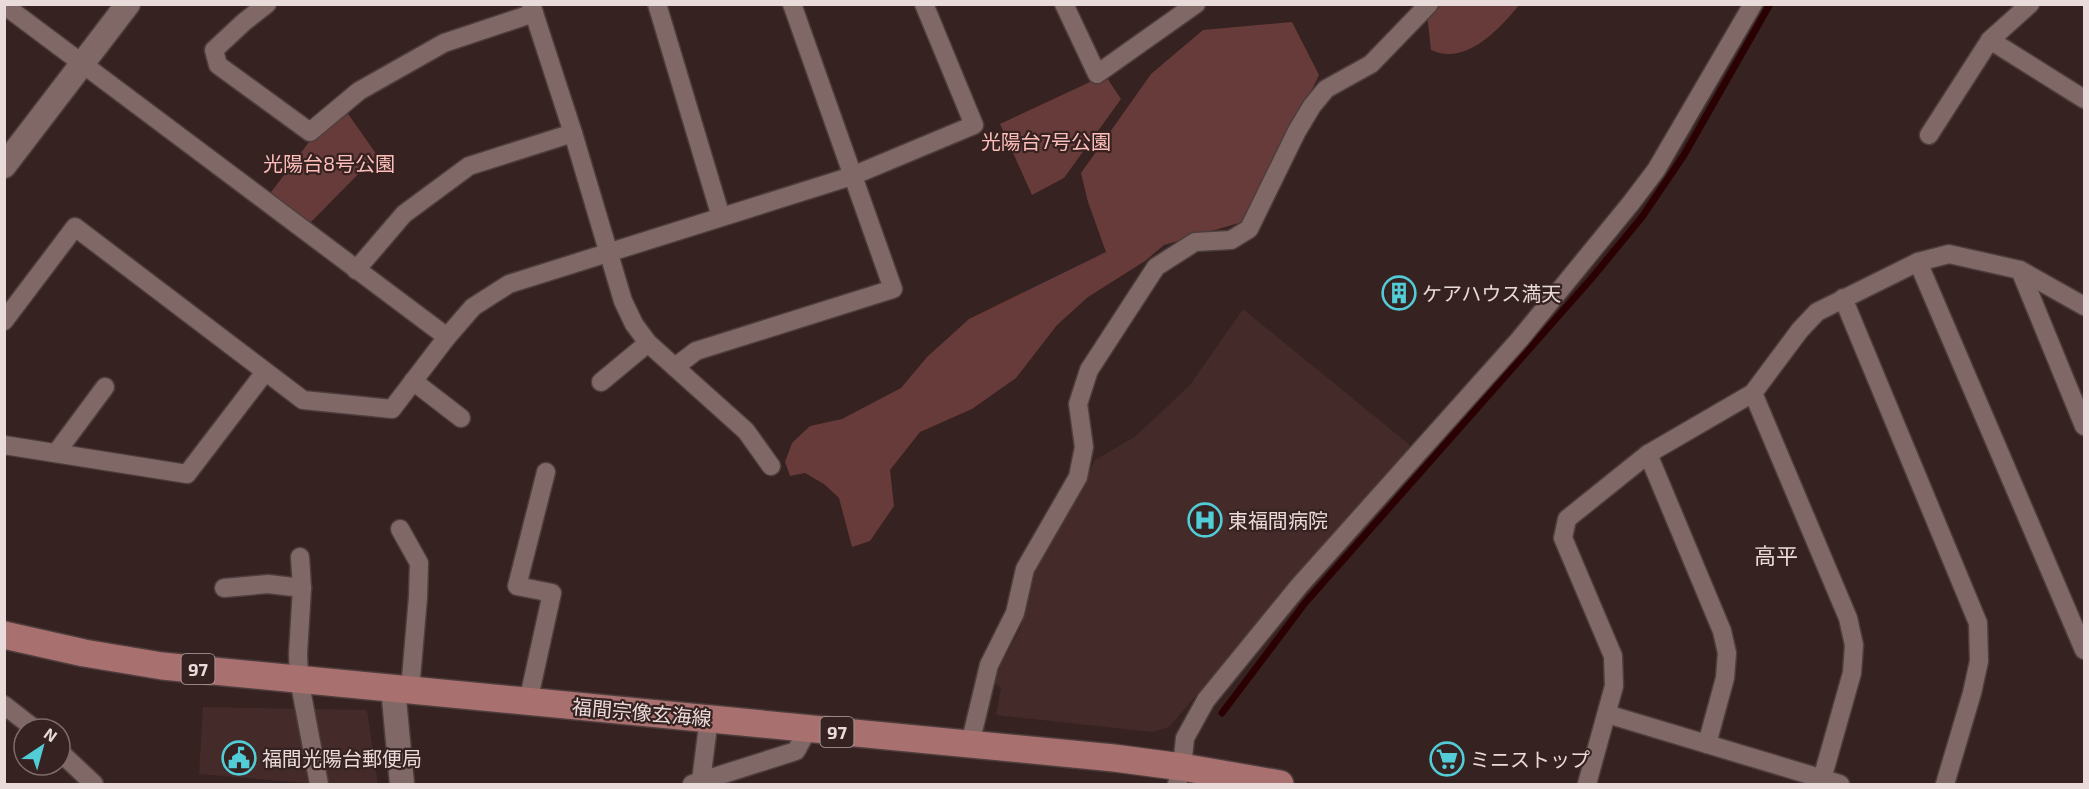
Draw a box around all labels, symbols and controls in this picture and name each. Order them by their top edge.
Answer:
park label: 光陽台7号公園 [981,129,1111,153]
park label: 光陽台8号公園 [263,151,395,175]
building icon: ケアハウス満天 [1381,275,1417,311]
place label: ケアハウス満天 [1422,281,1561,305]
hospital icon: 東福間病院 [1187,502,1223,538]
place label: 東福間病院 [1228,508,1328,532]
district label: 高平 [1754,542,1798,568]
road number: 97 [182,654,214,684]
street label: 福間宗像玄海線 [571,694,713,730]
north arrow [12,717,72,777]
road number: 97 [820,717,854,747]
text: N [41,723,61,746]
public building icon: 福間光陽台郵便局 [221,740,257,776]
supermarket icon: ミニストップ [1429,741,1465,777]
place label: 福間光陽台郵便局 [262,746,422,770]
place label: ミニストップ [1470,747,1590,771]

